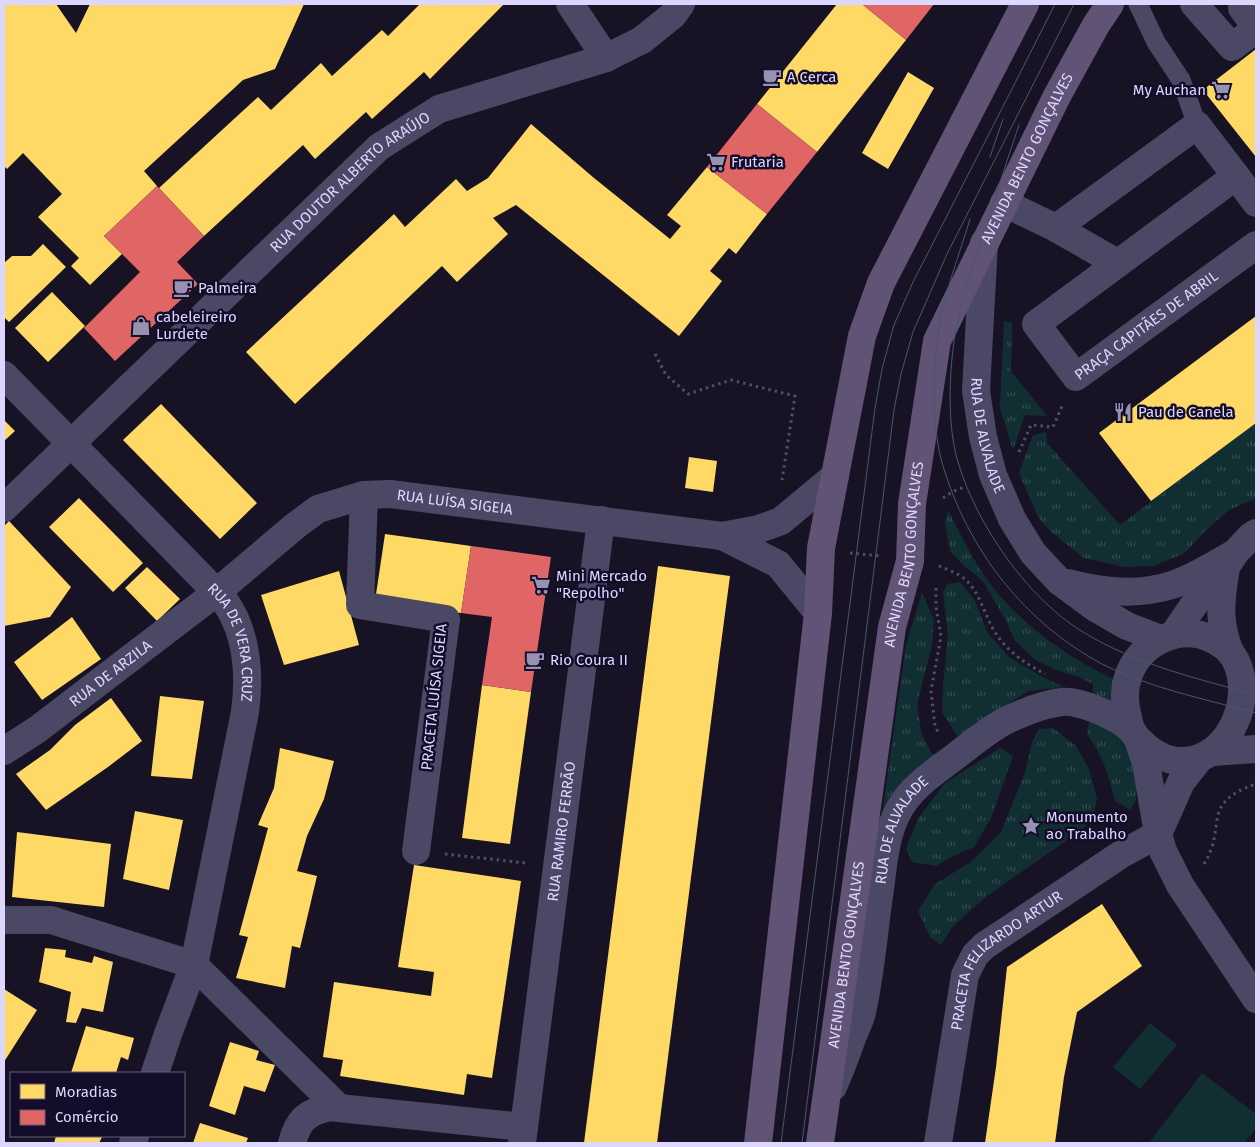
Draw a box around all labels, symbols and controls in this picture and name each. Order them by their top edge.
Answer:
cafe icon: A Cerca [761,66,783,88]
place label: A Cerca [787,68,836,86]
street label: AVENIDA BENTO GONÇALVES [977,70,1077,247]
supermarket icon: My Auchan [1210,79,1232,101]
place label: My Auchan [1133,81,1206,99]
street label: RUA DOUTOR ALBERTO ARAÚJO [266,108,434,256]
supermarket icon: Frutaria [705,151,727,173]
place label: Frutaria [731,153,784,171]
street label: PRAÇA CAPITÃES DE ABRIL [1071,267,1222,384]
cafe icon: Palmeira [172,277,194,299]
place label: Palmeira [198,279,257,297]
place label: cabeleireiro Lurdete [156,308,237,343]
shop icon: cabeleireiro Lurdete [130,315,152,337]
street label: RUA DE ALVALADE [966,377,1009,496]
restaurant icon: Pau de Canela [1112,401,1134,423]
place label: Pau de Canela [1138,403,1234,421]
street label: AVENIDA BENTO GONÇALVES [880,460,927,648]
street label: RUA LUÍSA SIGEIA [396,486,514,518]
place label: Mini Mercado "Repolho" [556,567,647,602]
supermarket icon: Mini Mercado "Repolho" [530,574,552,596]
street label: RUA DE VERA CRUZ [204,580,256,703]
street label: PRACETA LUÍSA SIGEIA [417,622,451,771]
street label: RUA DE ARZILA [66,636,156,711]
cafe icon: Rio Coura II [524,649,546,671]
place label: Rio Coura II [550,651,628,669]
street label: RUA RAMIRO FERRÃO [544,760,579,903]
street label: RUA DE ALVALADE [872,772,932,885]
place label: Monumento ao Trabalho [1046,808,1128,843]
place icon: Monumento ao Trabalho [1020,815,1042,837]
street label: AVENIDA BENTO GONÇALVES [824,860,868,1049]
street label: PRACETA FELIZARDO ARTUR [947,887,1066,1032]
legend [10,1072,185,1137]
text: Moradias [55,1083,117,1101]
text: Comércio [55,1108,118,1126]

